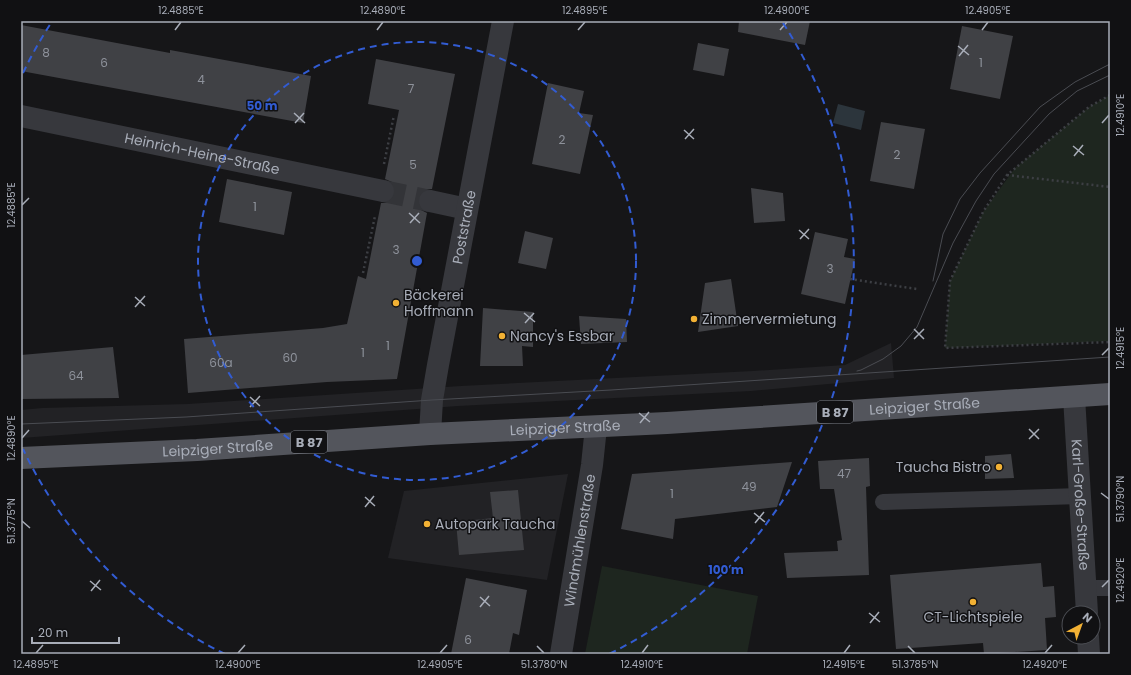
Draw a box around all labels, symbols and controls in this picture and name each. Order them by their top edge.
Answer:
text: 12.4885°E [158,3,204,18]
text: 12.4890°E [360,3,406,18]
text: 12.4895°E [562,3,608,18]
text: 12.4900°E [764,3,810,18]
text: 12.4905°E [965,3,1011,18]
house number: 8 [42,44,50,61]
house number: 6 [100,54,108,71]
house number: 1 [979,54,983,71]
house number: 4 [197,71,205,88]
house number: 7 [408,80,415,97]
text: 12.4910°E [1113,94,1128,136]
text: 50 m [247,97,278,114]
street label: Heinrich-Heine-Straße [123,128,282,179]
house number: 2 [559,131,566,148]
house number: 2 [894,146,901,163]
house number: 5 [409,156,417,173]
text: 12.4885°E [4,182,19,228]
street label: Poststraße [447,188,481,266]
house number: 1 [253,198,257,215]
house number: 3 [392,241,400,258]
centre of rings [410,254,424,268]
house number: 3 [826,260,834,277]
place label: Bäckerei Hoffmann [404,285,474,321]
marker: Bäckerei Hoffmann [391,298,401,308]
place label: Zimmervermietung [702,309,837,329]
marker: Zimmervermietung [689,314,699,324]
place label: Nancy's Essbar [510,326,614,346]
text: 12.4915°E [1113,327,1128,369]
marker: Nancy's Essbar [497,331,507,341]
house number: 1 [386,337,390,354]
house number: 1 [361,344,365,361]
house number: 60 [282,349,298,366]
house number: 60a [209,354,233,371]
house number: 64 [68,367,84,384]
street label: Leipziger Straße [868,393,981,420]
road number: B 87 [817,401,853,423]
text: 12.4890°E [4,415,19,461]
street label: Leipziger Straße [509,415,621,440]
road number: B 87 [291,431,327,453]
street label: Leipziger Straße [162,435,274,462]
street label: Karl-Große-Straße [1067,439,1094,571]
place label: Taucha Bistro [896,457,991,477]
marker: Taucha Bistro [994,462,1004,472]
house number: 47 [837,465,851,482]
street label: Windmühlenstraße [559,472,600,608]
text: 51.3790°N [1113,476,1128,522]
house number: 49 [741,478,757,495]
house number: 1 [670,485,674,502]
text: 51.3775°N [4,498,19,544]
place label: Autopark Taucha [435,514,555,534]
marker: Autopark Taucha [422,519,432,529]
text: 12.4920°E [1113,558,1128,602]
text: 100 m [708,561,744,578]
marker: CT-Lichtspiele [968,597,978,607]
north arrow [1061,605,1101,645]
place label: CT-Lichtspiele [923,607,1023,627]
text: N [1079,609,1096,626]
scale bar [32,619,119,645]
text: 20 m [38,624,68,641]
house number: 6 [464,631,472,648]
text: 12.4895°E [13,657,59,672]
text: 12.4900°E [215,657,261,672]
text: 12.4905°E [417,657,463,672]
text: 51.3780°N [521,657,567,672]
text: 12.4910°E [621,657,663,672]
text: 12.4915°E [823,657,865,672]
text: 51.3785°N [892,657,938,672]
text: 12.4920°E [1023,657,1067,672]

